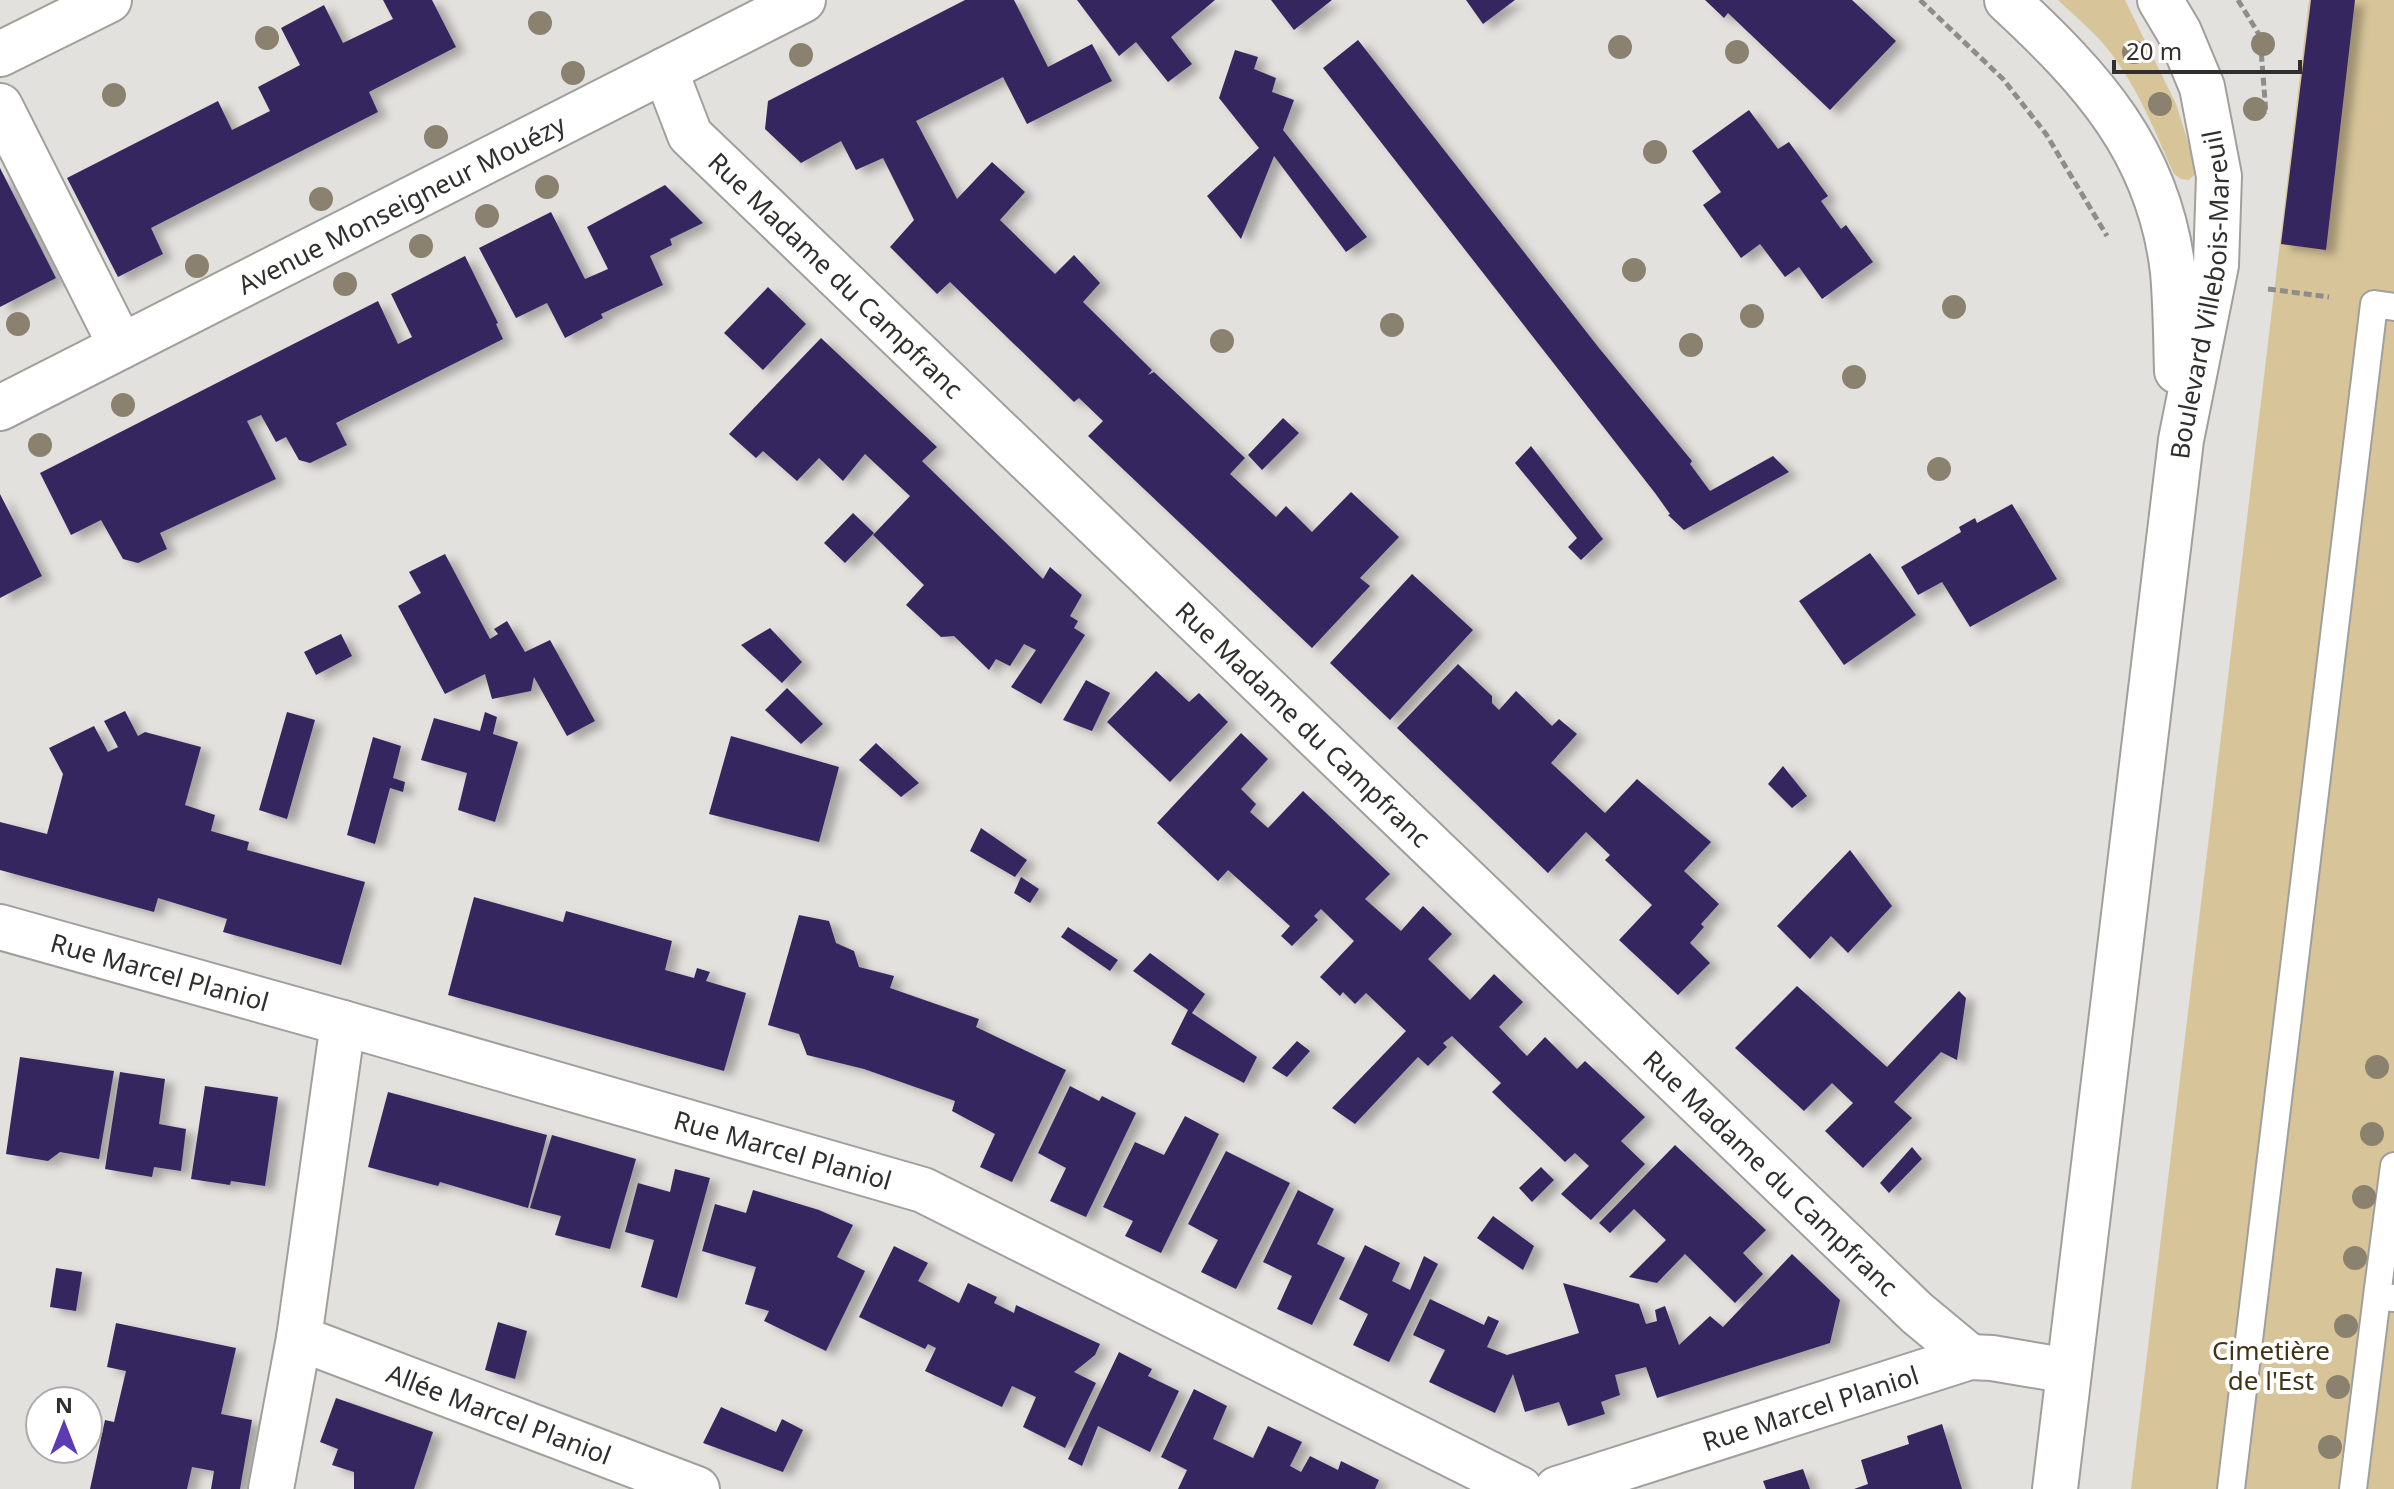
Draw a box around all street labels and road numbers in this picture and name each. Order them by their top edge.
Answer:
street label: Avenue Monseigneur Mouézy [231,106,572,302]
street label: Boulevard Villebois-Mareuil [2161,127,2237,461]
street label: Rue Madame du Campfranc [701,144,971,406]
street label: Rue Madame du Campfranc [1168,593,1439,855]
street label: Rue Marcel Planiol [47,924,273,1019]
street label: Rue Madame du Campfranc [1635,1042,1906,1304]
street label: Rue Marcel Planiol [670,1101,896,1198]
street label: Allée Marcel Planiol [382,1355,617,1473]
street label: Rue Marcel Planiol [1698,1357,1923,1459]

